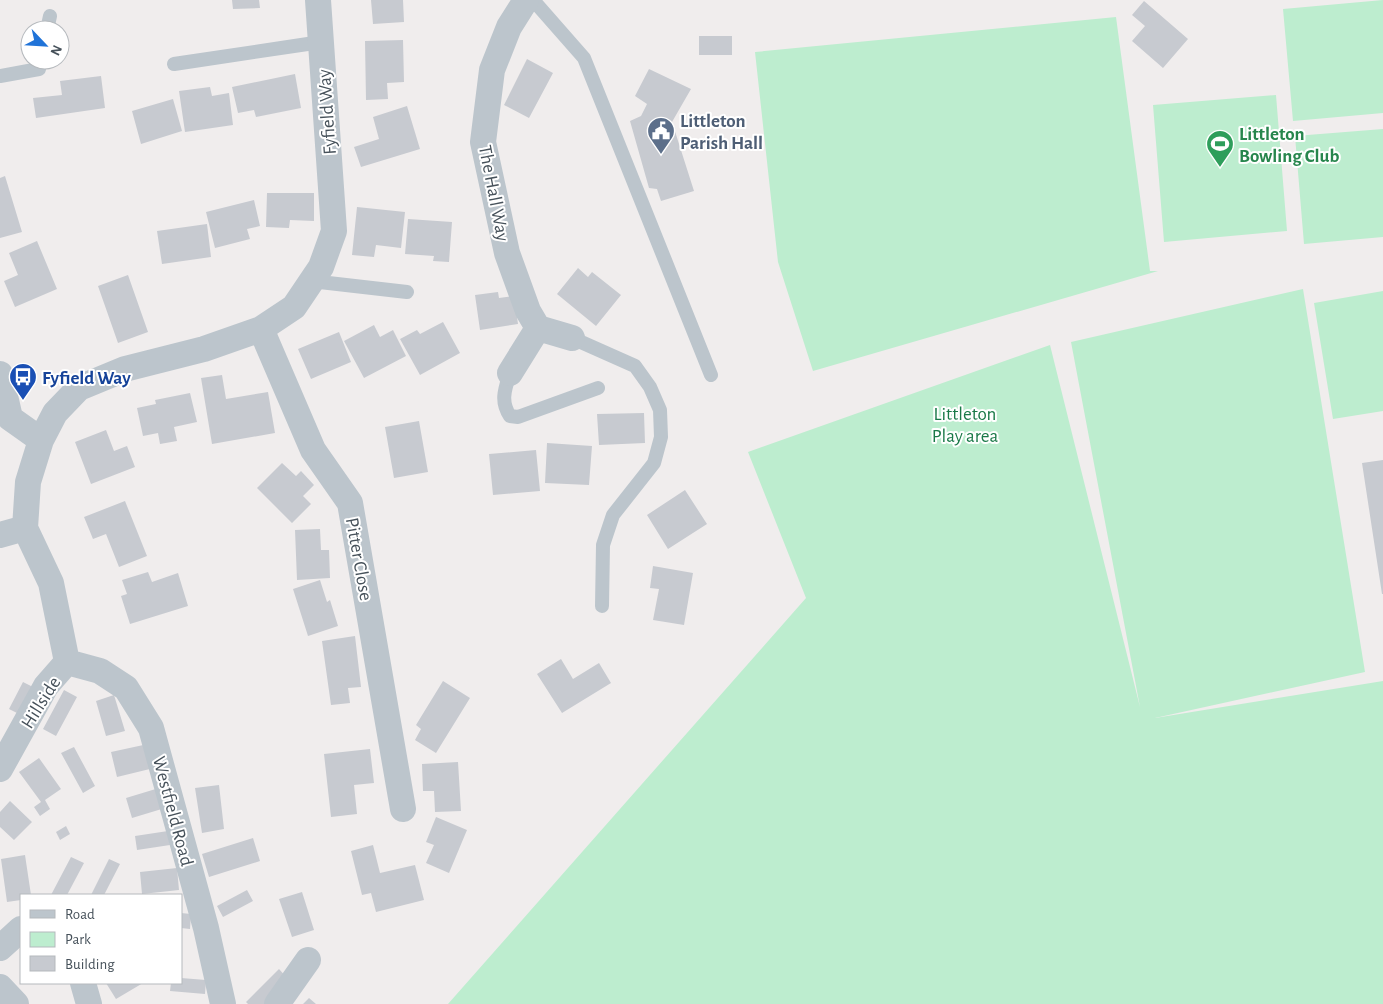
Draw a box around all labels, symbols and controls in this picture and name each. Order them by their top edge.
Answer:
north arrow [20,20,70,70]
text: N [47,43,64,57]
street label: Fyfield Way [315,69,340,155]
place label: Littleton Parish Hall [680,112,763,153]
public building icon: Littleton Parish Hall [646,116,676,155]
place label: Littleton Bowling Club [1239,125,1339,166]
sports icon: Littleton Bowling Club [1205,129,1235,168]
street label: The Hall Way [475,144,512,243]
bus stop icon: Fyfield Way [8,362,38,401]
place label: Fyfield Way [42,369,131,388]
park label: Littleton Play area [932,405,999,446]
street label: Pitter Close [342,516,375,602]
street label: Hillside [18,673,64,732]
street label: Westfield Road [149,754,196,868]
legend [20,894,182,984]
text: Road [65,907,95,922]
text: Park [65,932,91,947]
text: Building [65,957,115,972]

